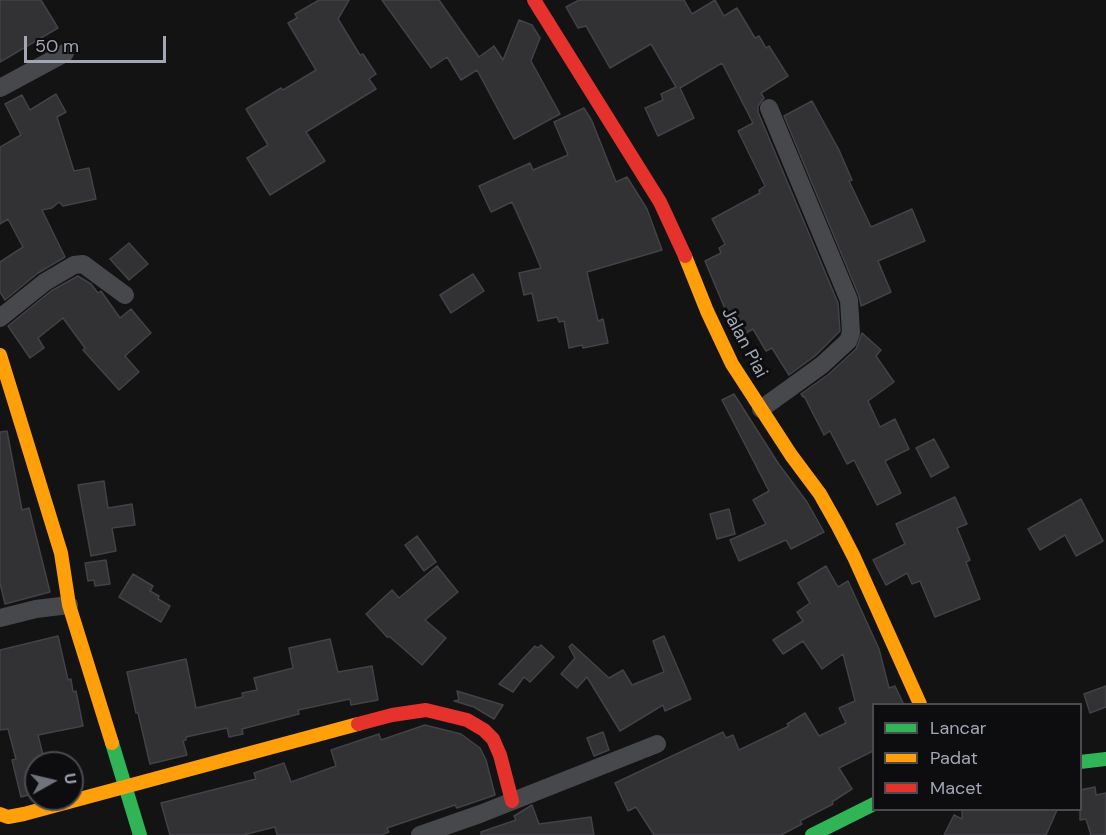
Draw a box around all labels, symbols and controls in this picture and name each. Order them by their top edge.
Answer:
scale bar [27,24,170,62]
text: 50 m [35,34,79,58]
street label: Jalan Piai [716,304,772,382]
legend [872,703,1082,811]
text: Lancar [930,716,986,740]
text: Padat [930,746,978,770]
north arrow [24,751,84,811]
text: U [59,772,82,786]
text: Macet [930,776,982,800]

